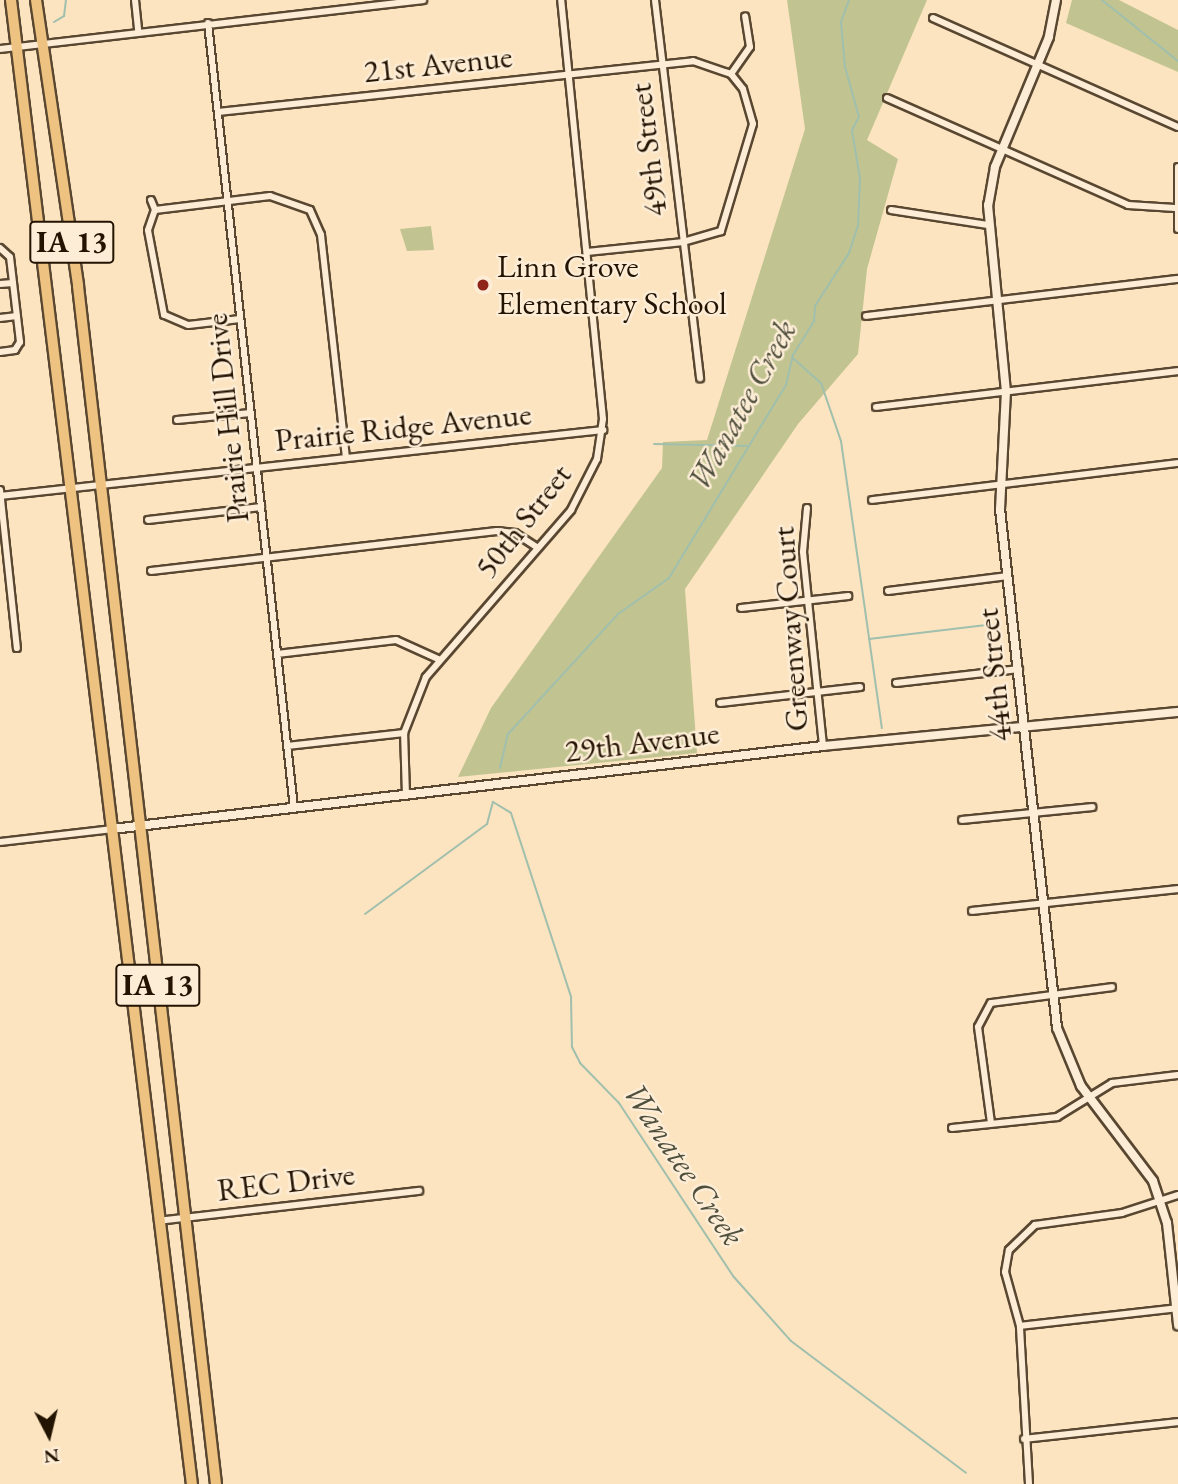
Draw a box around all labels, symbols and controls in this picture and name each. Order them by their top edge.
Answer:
street label: 21st Avenue [362,37,514,91]
street label: 49th Street [621,81,675,219]
road number: IA 13 [28,216,116,268]
place label: Linn Grove Elementary School [497,248,727,323]
marker: Linn Grove Elementary School [475,277,491,293]
street label: Prairie Hill Drive [197,311,257,525]
water label: Wanatee Creek [679,313,805,497]
street label: Prairie Ridge Avenue [273,394,533,460]
street label: 50th Street [467,456,579,586]
street label: Greenway Court [764,525,816,733]
street label: 44th Street [968,606,1020,744]
street label: 29th Avenue [562,713,722,771]
road number: IA 13 [114,959,202,1012]
water label: Wanatee Creek [615,1075,753,1253]
street label: REC Drive [215,1155,357,1209]
north arrow [14,1400,84,1470]
text: N [42,1443,61,1470]

